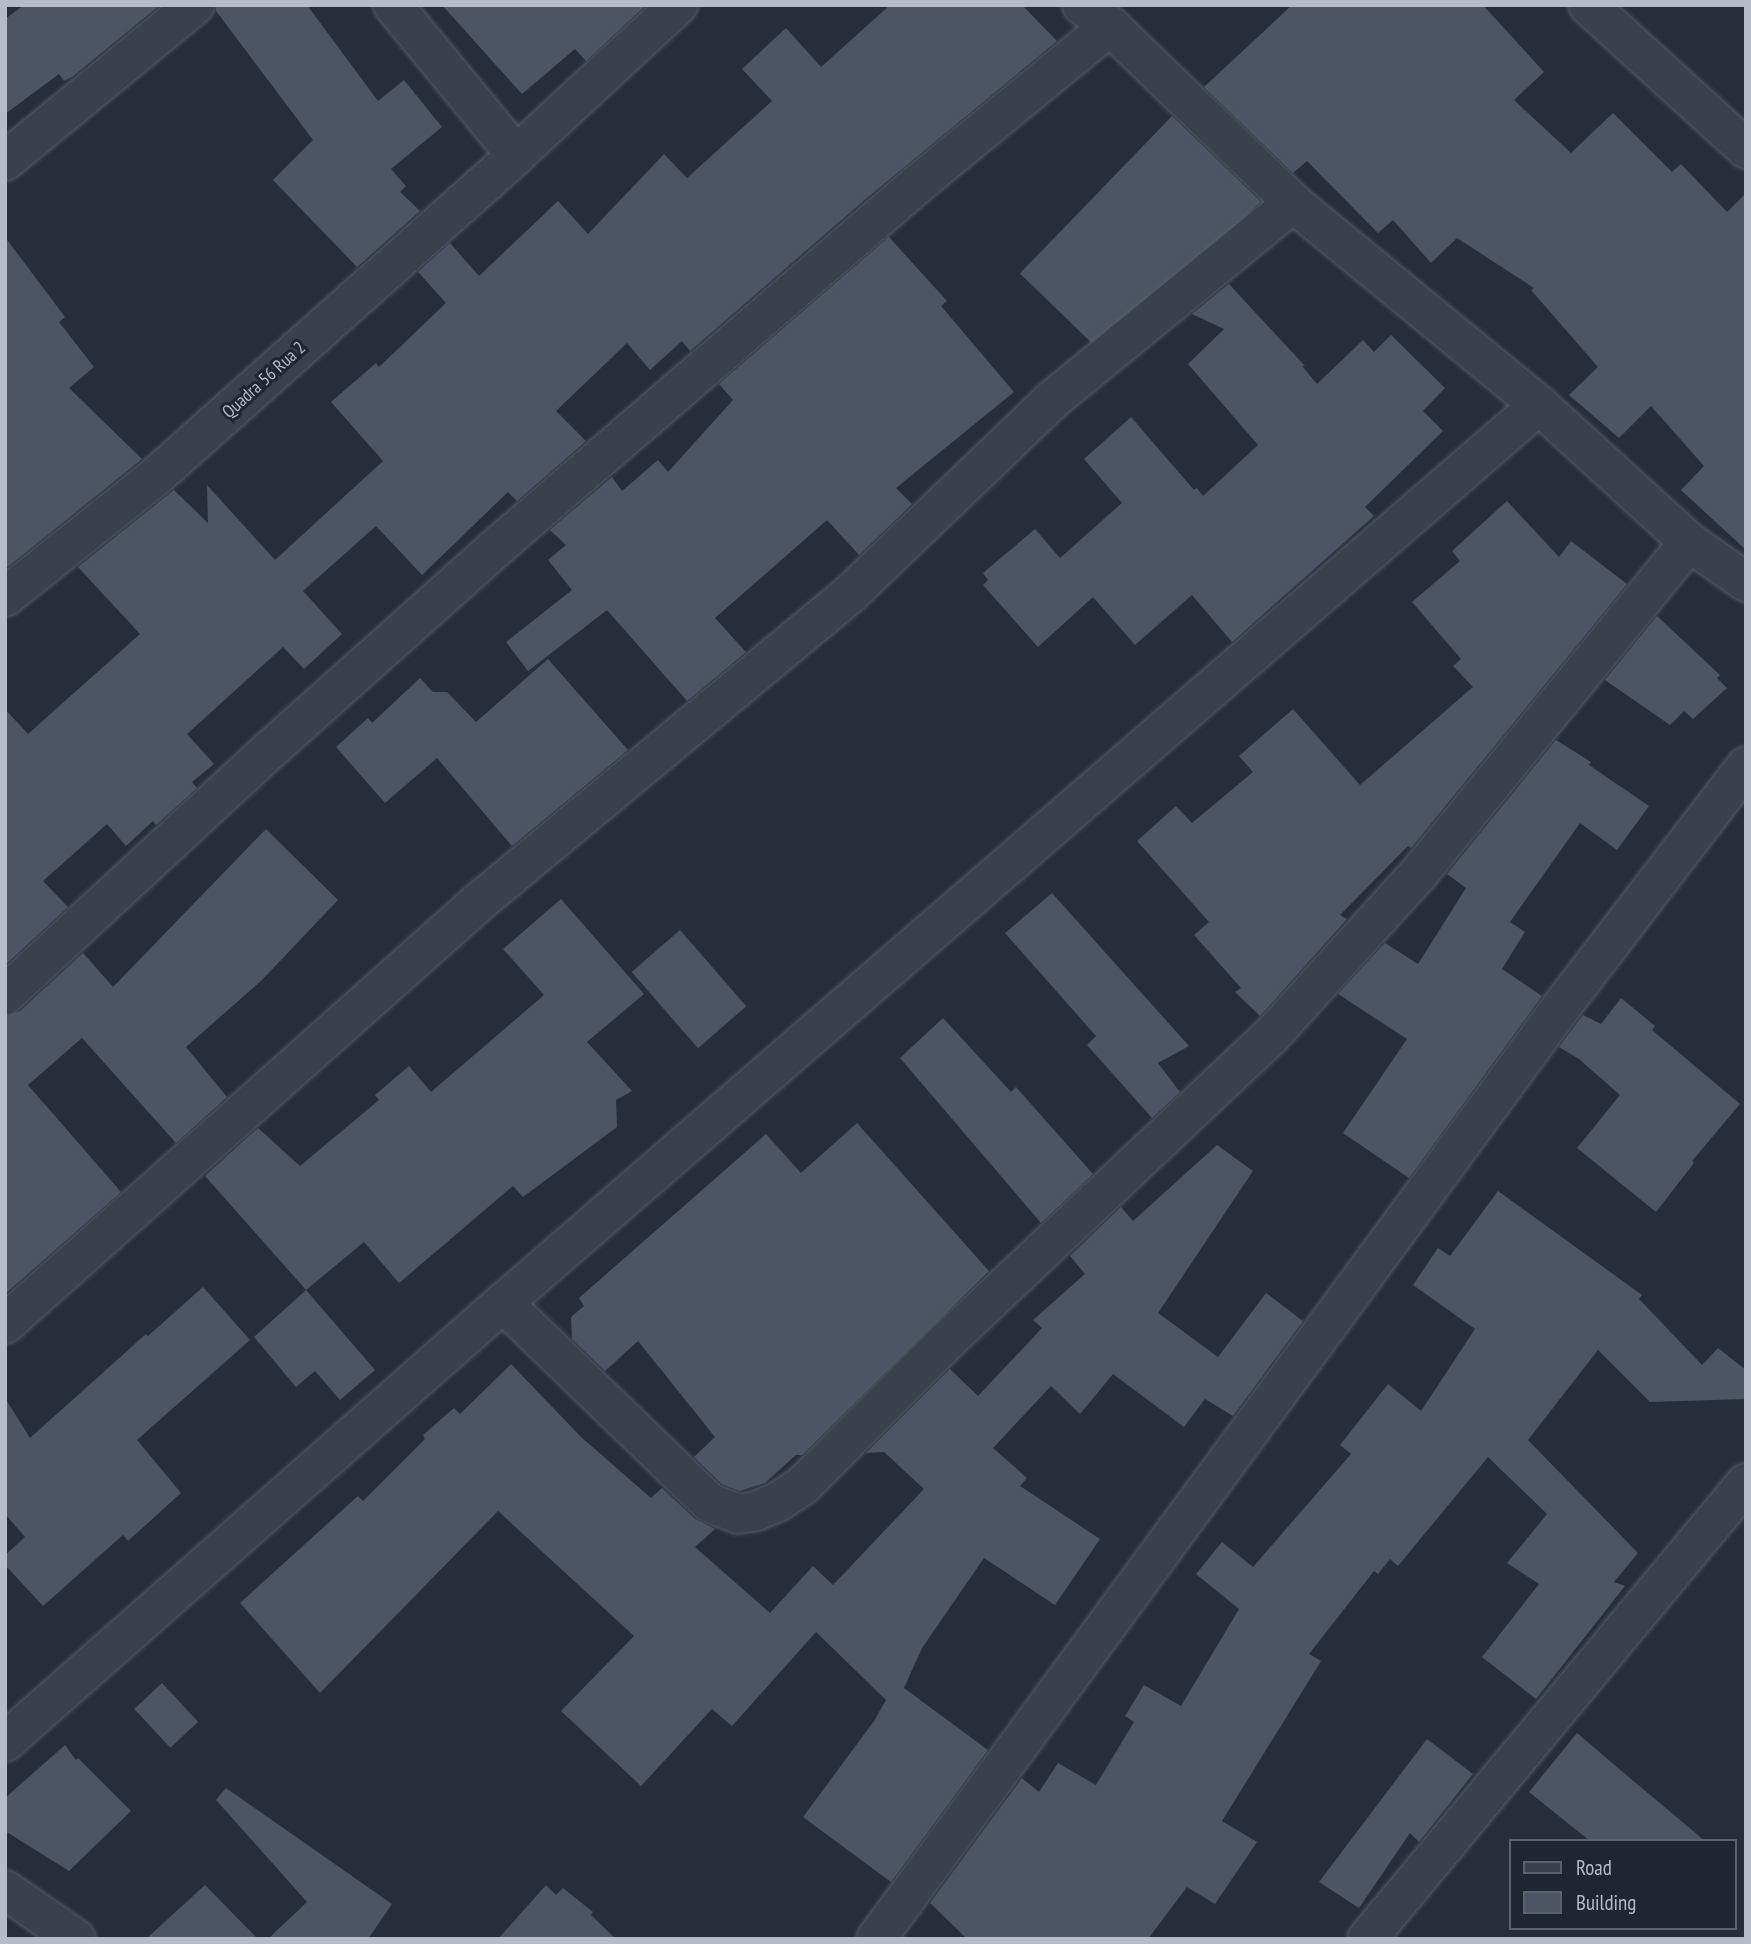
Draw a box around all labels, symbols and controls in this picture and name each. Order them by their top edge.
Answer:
street label: Quadra 56 Rua 2 [218,337,310,423]
legend [1510,1839,1737,1930]
text: Road [1576,1854,1612,1881]
text: Building [1576,1889,1636,1916]

